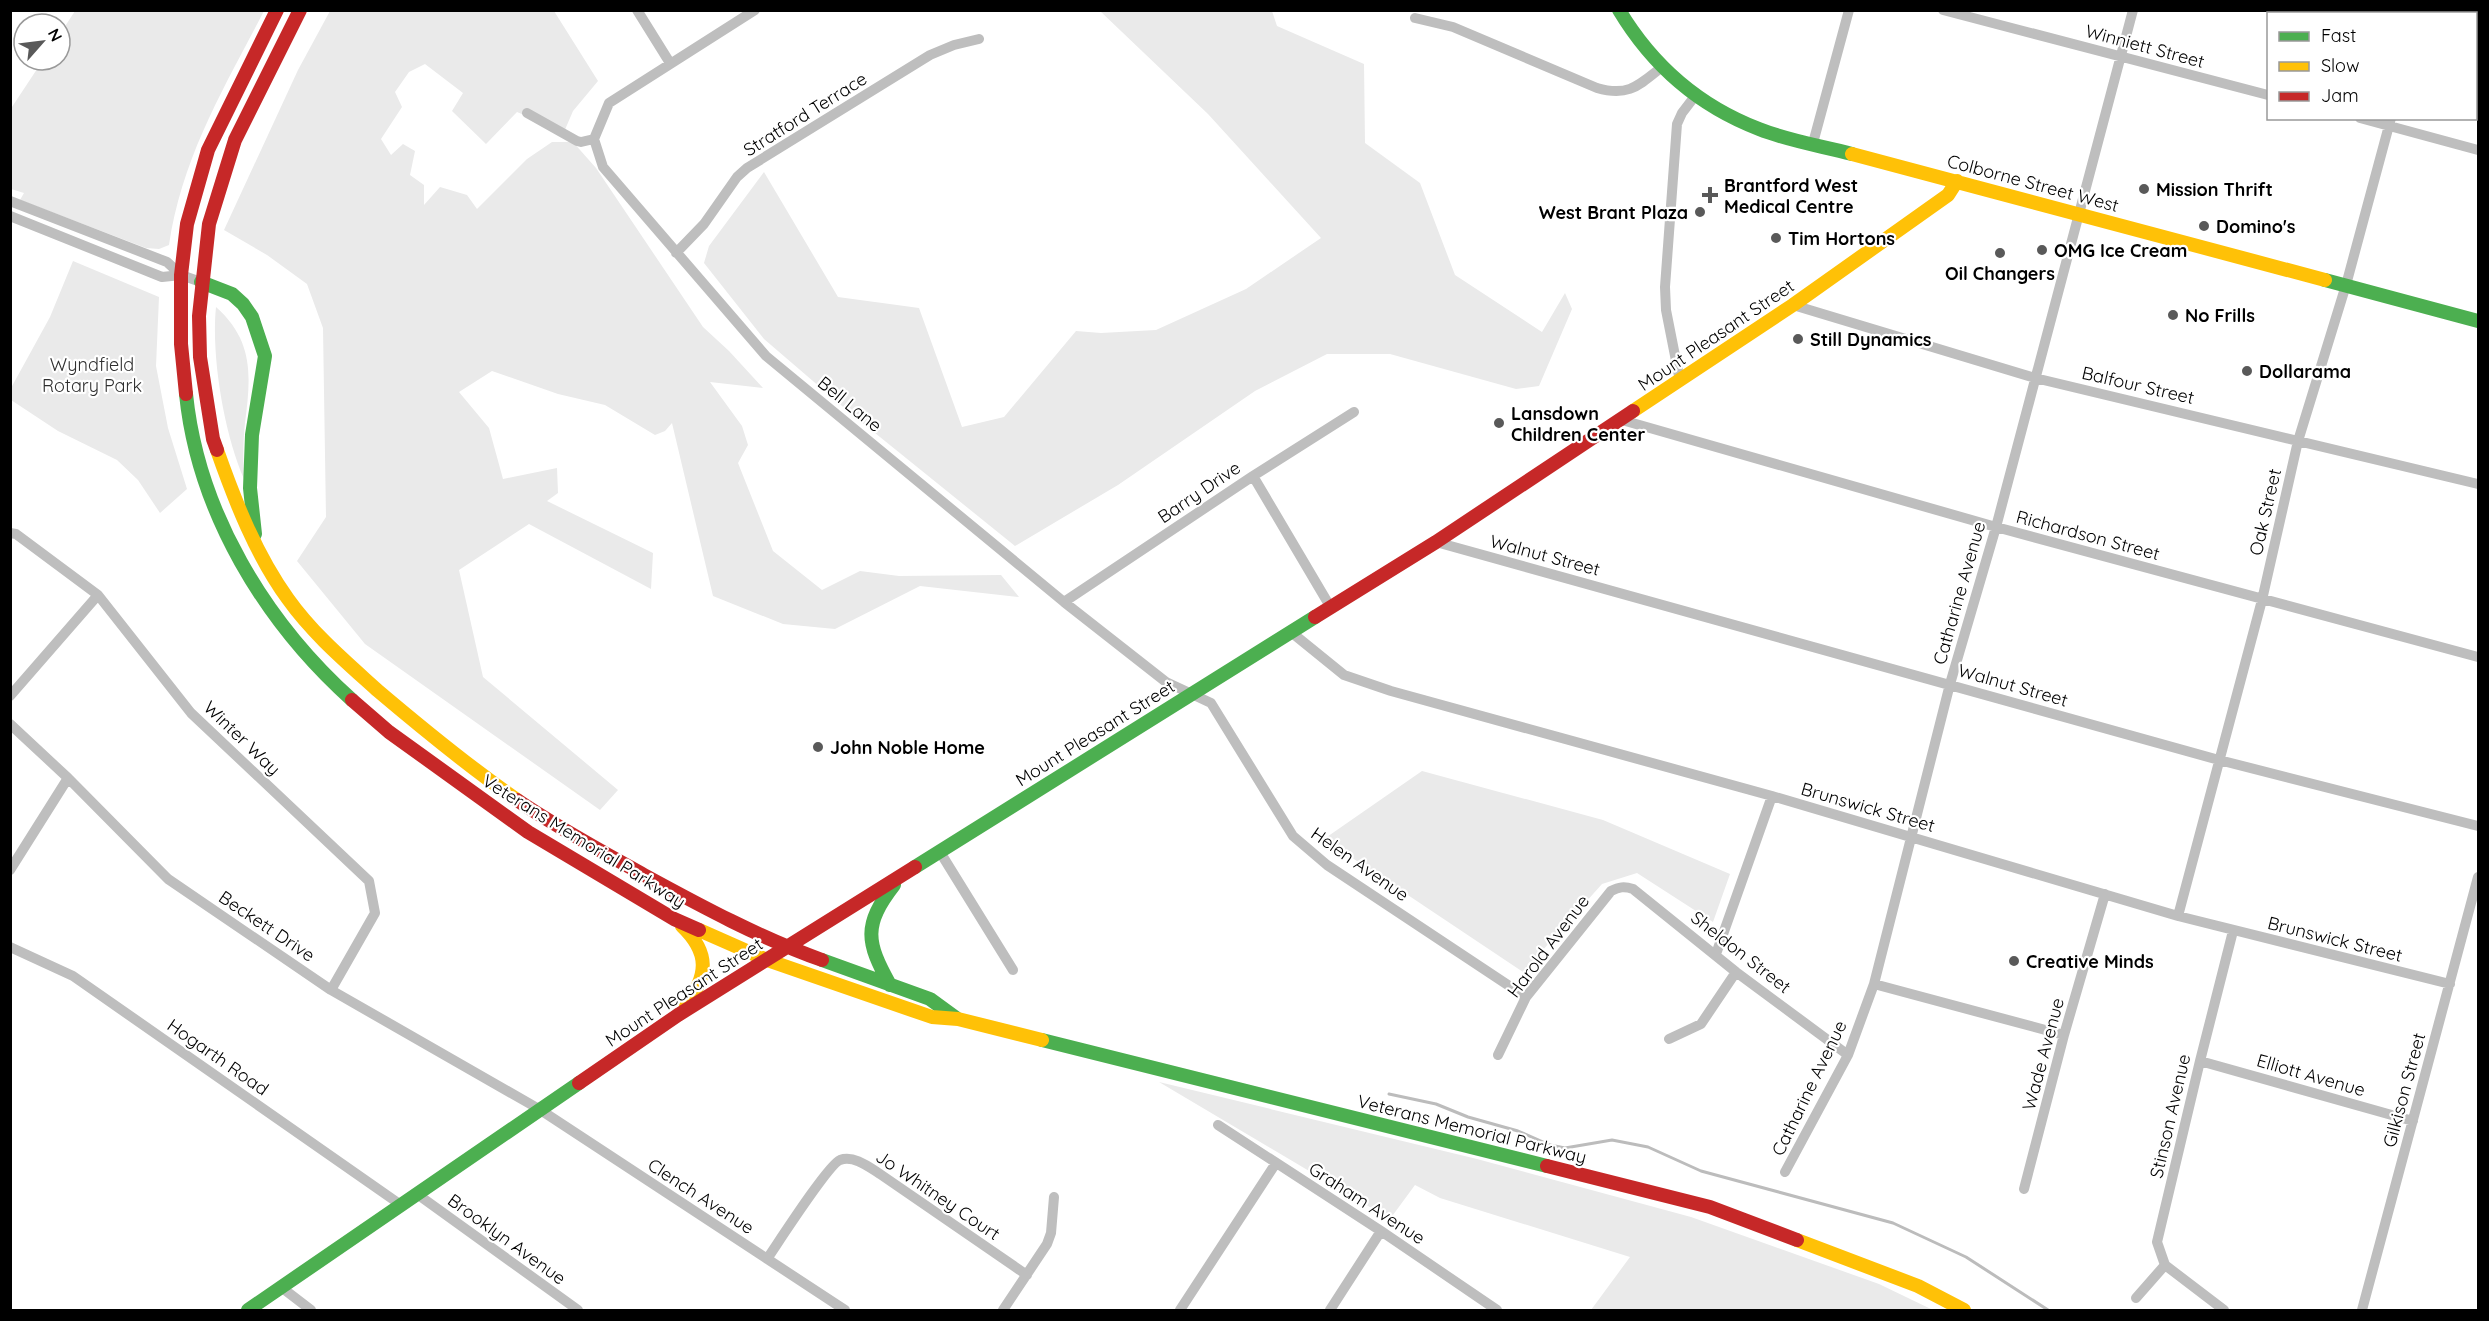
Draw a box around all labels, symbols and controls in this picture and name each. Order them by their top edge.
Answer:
north arrow [12,12,72,72]
legend [2267,12,2477,120]
street label: Winniett Street [2083,19,2207,73]
text: Fast [2321,24,2356,47]
text: N [44,25,67,45]
text: Slow [2321,54,2359,77]
street label: Stratford Terrace [739,67,871,161]
text: Jam [2321,84,2359,107]
street label: Colborne Street West [1945,149,2121,217]
place label: Brantford West Medical Centre [1724,174,1858,218]
place label: Mission Thrift [2156,178,2273,201]
marker: Mission Thrift [2137,182,2151,196]
marker: Brantford West Medical Centre [1701,186,1719,204]
place label: West Brant Plaza [1539,201,1688,224]
marker: West Brant Plaza [1693,205,1707,219]
place label: Domino's [2216,215,2296,238]
marker: Domino's [2197,219,2211,233]
place label: Tim Hortons [1788,227,1895,250]
marker: Tim Hortons [1769,231,1783,245]
place label: OMG Ice Cream [2054,239,2187,262]
marker: OMG Ice Cream [2035,243,2049,257]
marker: Oil Changers [1993,246,2007,260]
place label: Oil Changers [1945,262,2055,285]
street label: Mount Pleasant Street [1634,274,1798,396]
place label: No Frills [2185,304,2255,327]
marker: No Frills [2166,308,2180,322]
place label: Still Dynamics [1810,328,1932,351]
marker: Still Dynamics [1791,332,1805,346]
park label: Wyndfield Rotary Park [42,353,142,397]
place label: Dollarama [2259,360,2351,383]
street label: Balfour Street [2080,361,2196,409]
marker: Dollarama [2240,364,2254,378]
street label: Bell Lane [813,371,887,437]
place label: Lansdown Children Center [1511,402,1645,446]
marker: Lansdown Children Center [1492,416,1506,430]
street label: Barry Drive [1153,456,1245,528]
street label: Oak Street [2244,466,2286,558]
street label: Richardson Street [2014,505,2162,565]
street label: Catharine Avenue [1928,519,1990,667]
street label: Walnut Street [1487,529,1603,581]
street label: Walnut Street [1955,658,2071,712]
street label: Mount Pleasant Street [1011,675,1179,791]
street label: Winter Way [199,696,285,780]
place label: John Noble Home [830,736,985,759]
marker: John Noble Home [811,740,825,754]
street label: Veterans Memorial Parkway [478,769,690,913]
street label: Brunswick Street [1798,777,1938,837]
street label: Helen Avenue [1307,822,1413,906]
street label: Beckett Drive [215,885,319,967]
street label: Harold Avenue [1502,890,1594,1002]
street label: Sheldon Street [1686,906,1796,998]
street label: Brunswick Street [2265,911,2405,967]
street label: Mount Pleasant Street [601,932,767,1052]
place label: Creative Minds [2026,950,2154,973]
marker: Creative Minds [2007,954,2021,968]
street label: Wade Avenue [2017,995,2069,1113]
street label: Hogarth Road [163,1014,273,1100]
street label: Catharine Avenue [1766,1017,1852,1159]
street label: Gilkison Street [2378,1030,2430,1150]
street label: Elliott Avenue [2254,1049,2368,1101]
street label: Stinson Avenue [2145,1052,2195,1180]
street label: Veterans Memorial Parkway [1355,1089,1589,1169]
street label: Jo Whitney Court [871,1145,1005,1245]
street label: Clench Avenue [643,1153,759,1239]
street label: Graham Avenue [1304,1157,1430,1249]
street label: Brooklyn Avenue [443,1188,571,1290]

